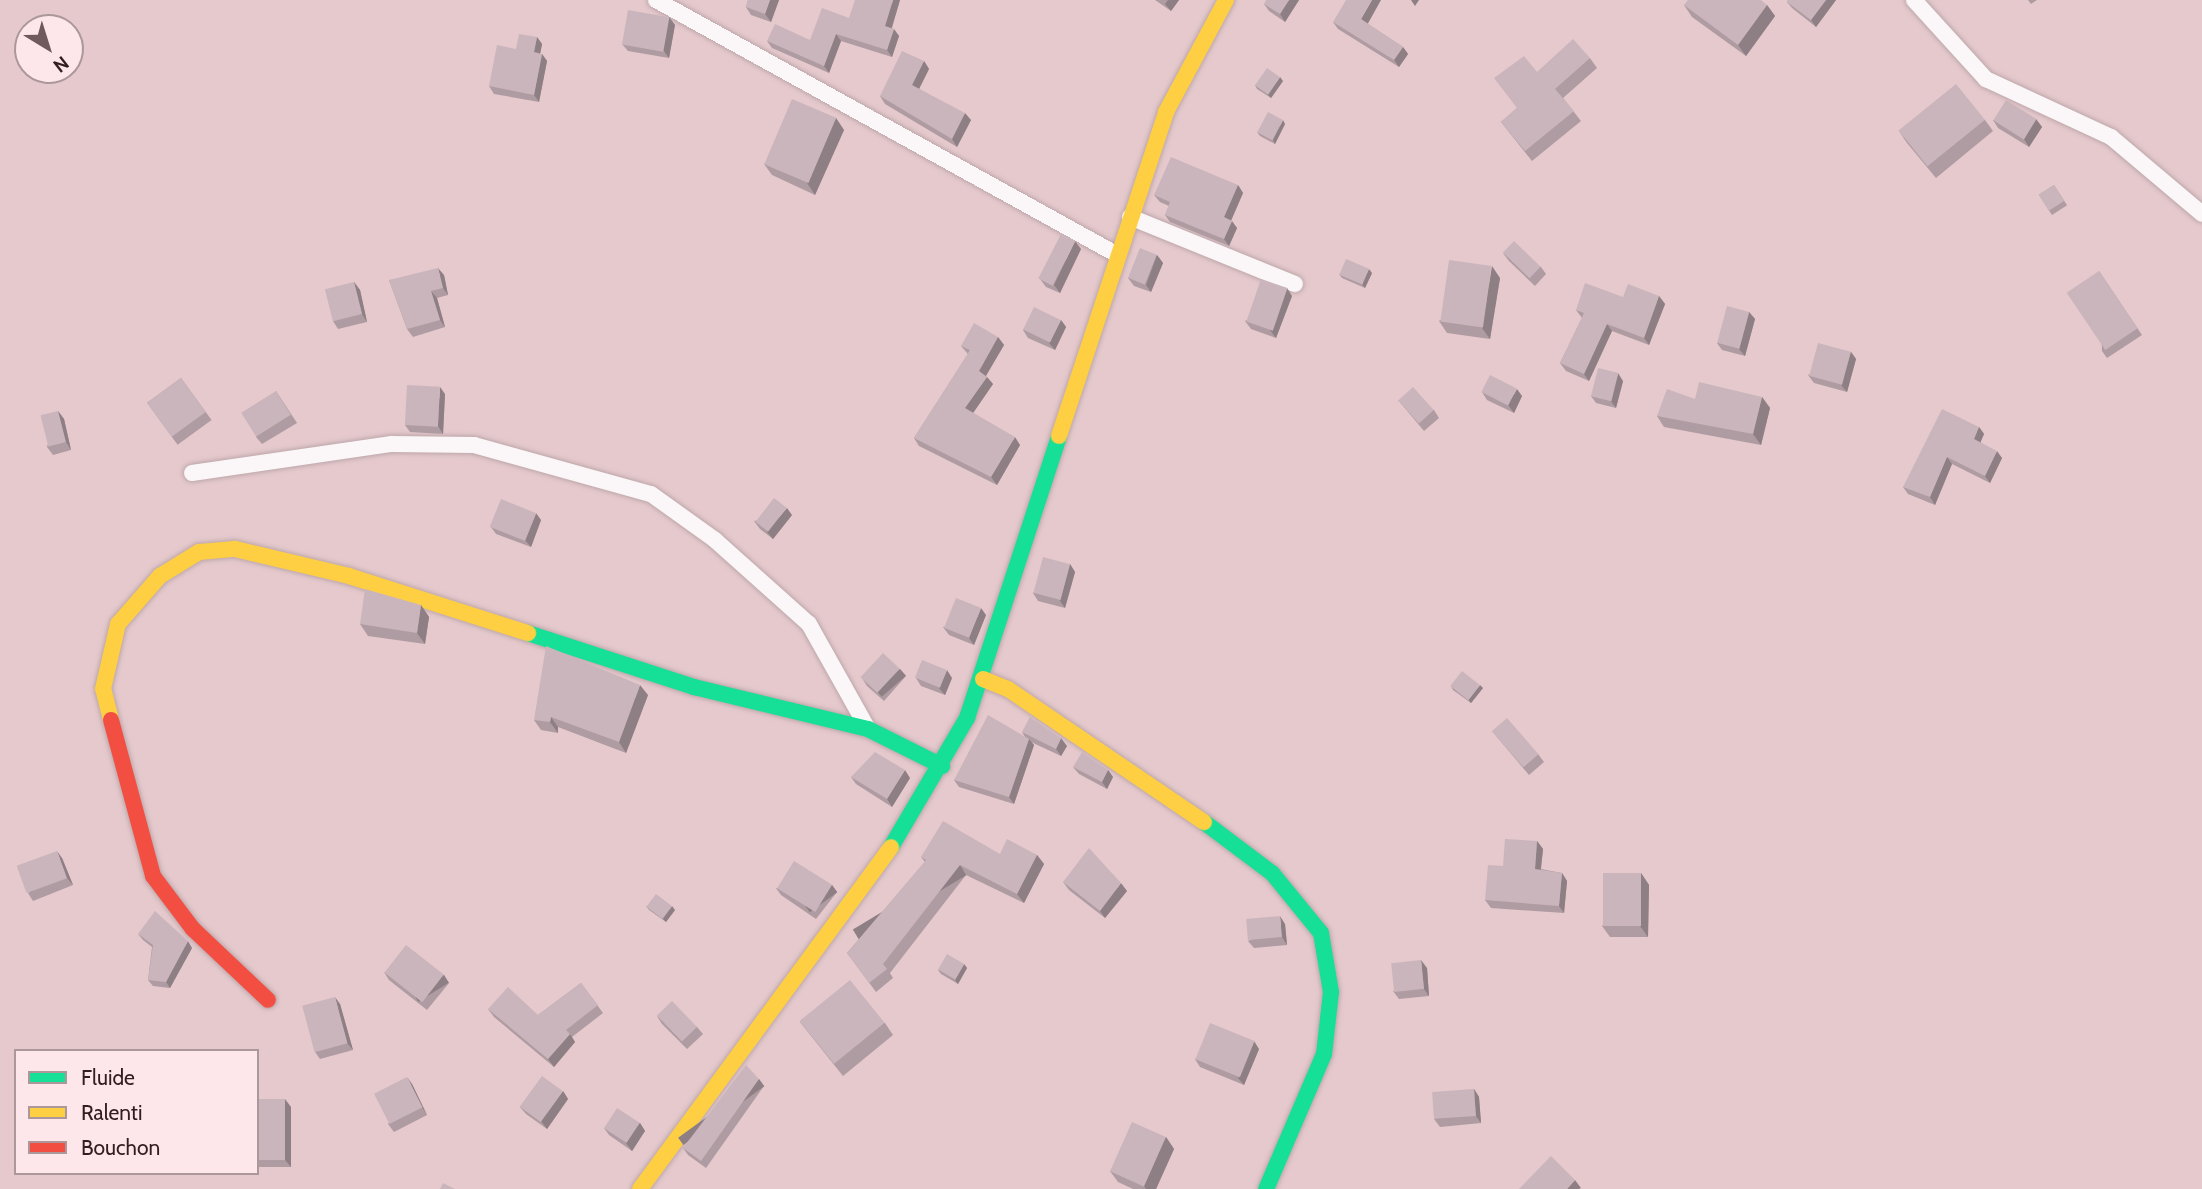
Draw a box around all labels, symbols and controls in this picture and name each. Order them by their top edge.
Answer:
north arrow [14,14,84,84]
text: N [49,51,73,78]
legend [14,1049,259,1175]
text: Fluide [81,1065,135,1090]
text: Ralenti [81,1100,142,1125]
text: Bouchon [81,1135,160,1160]

